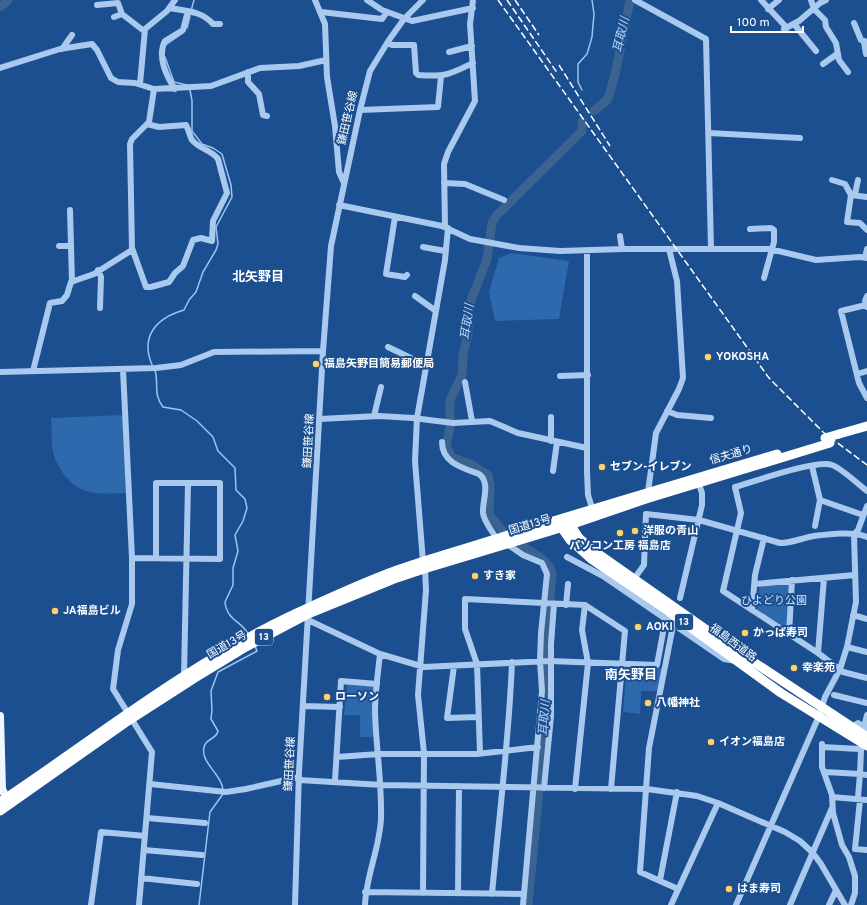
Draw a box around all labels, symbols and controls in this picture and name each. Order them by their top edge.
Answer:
scale bar [731,8,803,34]
water label: 耳取川 [610,14,634,54]
text: 100 m [737,15,770,31]
street label: 鎌田笹谷線 [335,90,361,146]
district label: 北矢野目 [232,269,284,286]
water label: 耳取川 [458,301,479,341]
place label: YOKOSHA [716,350,769,364]
marker: YOKOSHA [703,352,713,362]
place label: 福島矢野目簡易郵便局 [324,357,434,371]
marker: 福島矢野目簡易郵便局 [311,359,321,369]
street label: 鎌田笹谷線 [301,413,317,469]
street label: 信夫通り [708,442,754,468]
place label: セブン-イレブン [610,460,692,474]
marker: セブン-イレブン [597,462,607,472]
street label: 国道13号 [507,512,553,538]
place label: 洋服の青山 [643,524,698,538]
marker: 洋服の青山 [630,526,640,536]
marker: パソコン工房 福島店 [615,528,625,538]
place label: パソコン工房 福島店 [569,539,671,553]
place label: すき家 [483,569,516,583]
marker: すき家 [470,571,480,581]
park label: ひよどり公園 [741,594,807,608]
place label: JA福島ビル [63,604,121,618]
marker: JA福島ビル [50,606,60,616]
road number: 13 [675,614,693,630]
place label: AOKI [646,620,673,634]
street label: 福島西道路 [707,621,759,665]
marker: AOKI [633,622,643,632]
place label: かっぱ寿司 [753,626,808,640]
street label: 国道13号 [205,628,249,662]
marker: かっぱ寿司 [740,628,750,638]
road number: 13 [255,629,273,645]
place label: 幸楽苑 [802,661,835,675]
marker: 幸楽苑 [789,663,799,673]
district label: 南矢野目 [605,667,657,684]
place label: ローソン [335,690,379,704]
marker: ローソン [322,692,332,702]
place label: 八幡神社 [656,696,700,710]
water label: 耳取川 [536,697,554,737]
marker: 八幡神社 [643,698,653,708]
place label: イオン福島店 [719,735,785,749]
street label: 鎌田笹谷線 [282,736,298,792]
marker: イオン福島店 [706,737,716,747]
place label: はま寿司 [737,882,781,896]
marker: はま寿司 [724,884,734,894]

